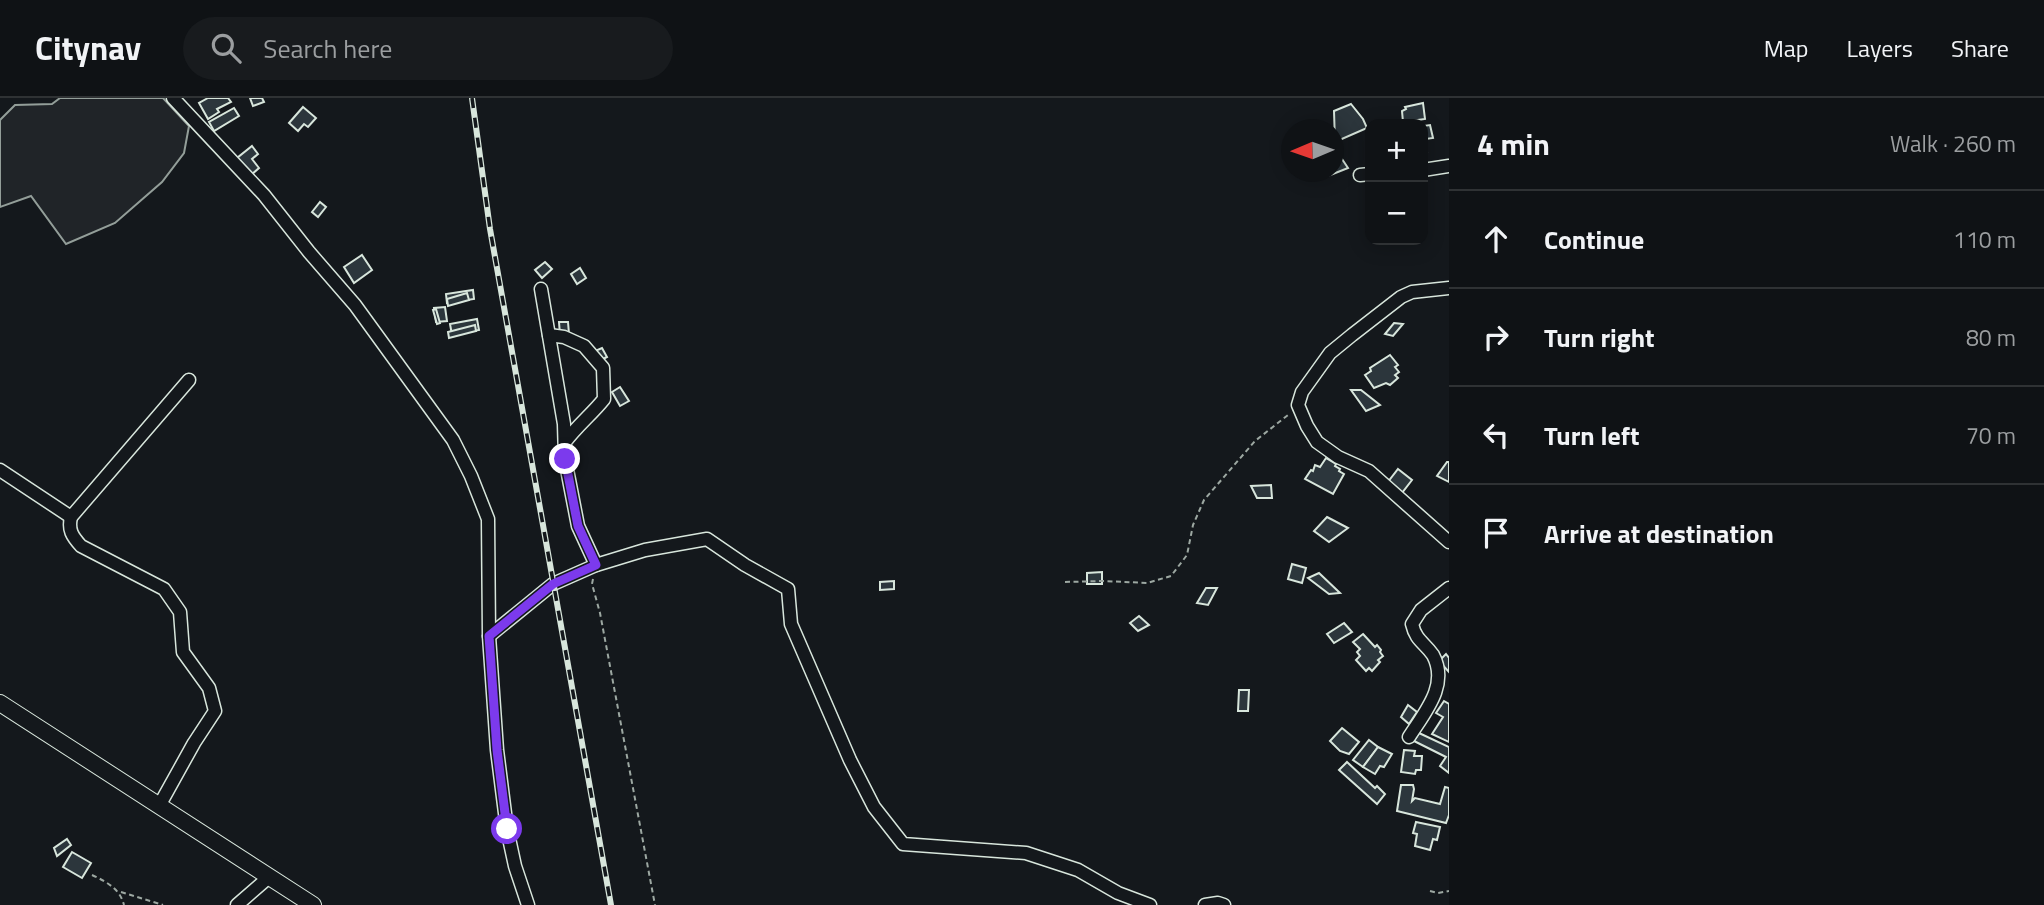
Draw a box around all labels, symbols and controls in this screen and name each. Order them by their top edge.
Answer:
search box [183,17,673,80]
text: Citynav [35,23,141,73]
icon: search [207,29,245,67]
text: Search here [263,29,392,68]
text: Map [1764,30,1809,66]
text: Layers [1847,30,1913,66]
text: Share [1951,30,2009,66]
north arrow [1281,119,1344,182]
map controls [1365,119,1428,245]
button: + [1365,119,1428,182]
text: 4 min [1477,121,1550,167]
text: Walk · 260 m [1890,126,2016,161]
button: − [1365,182,1428,245]
icon: ahead [1477,220,1515,258]
text: Continue [1544,220,1644,259]
text: 110 m [1953,222,2016,257]
icon: right [1477,318,1515,356]
text: Turn right [1544,318,1655,357]
text: 80 m [1966,320,2016,355]
icon: left [1477,416,1515,454]
text: Turn left [1544,416,1639,455]
text: 70 m [1966,418,2016,453]
route end [549,443,580,474]
icon: arrive [1477,514,1515,552]
text: Arrive at destination [1544,514,1774,553]
route start [491,813,522,844]

